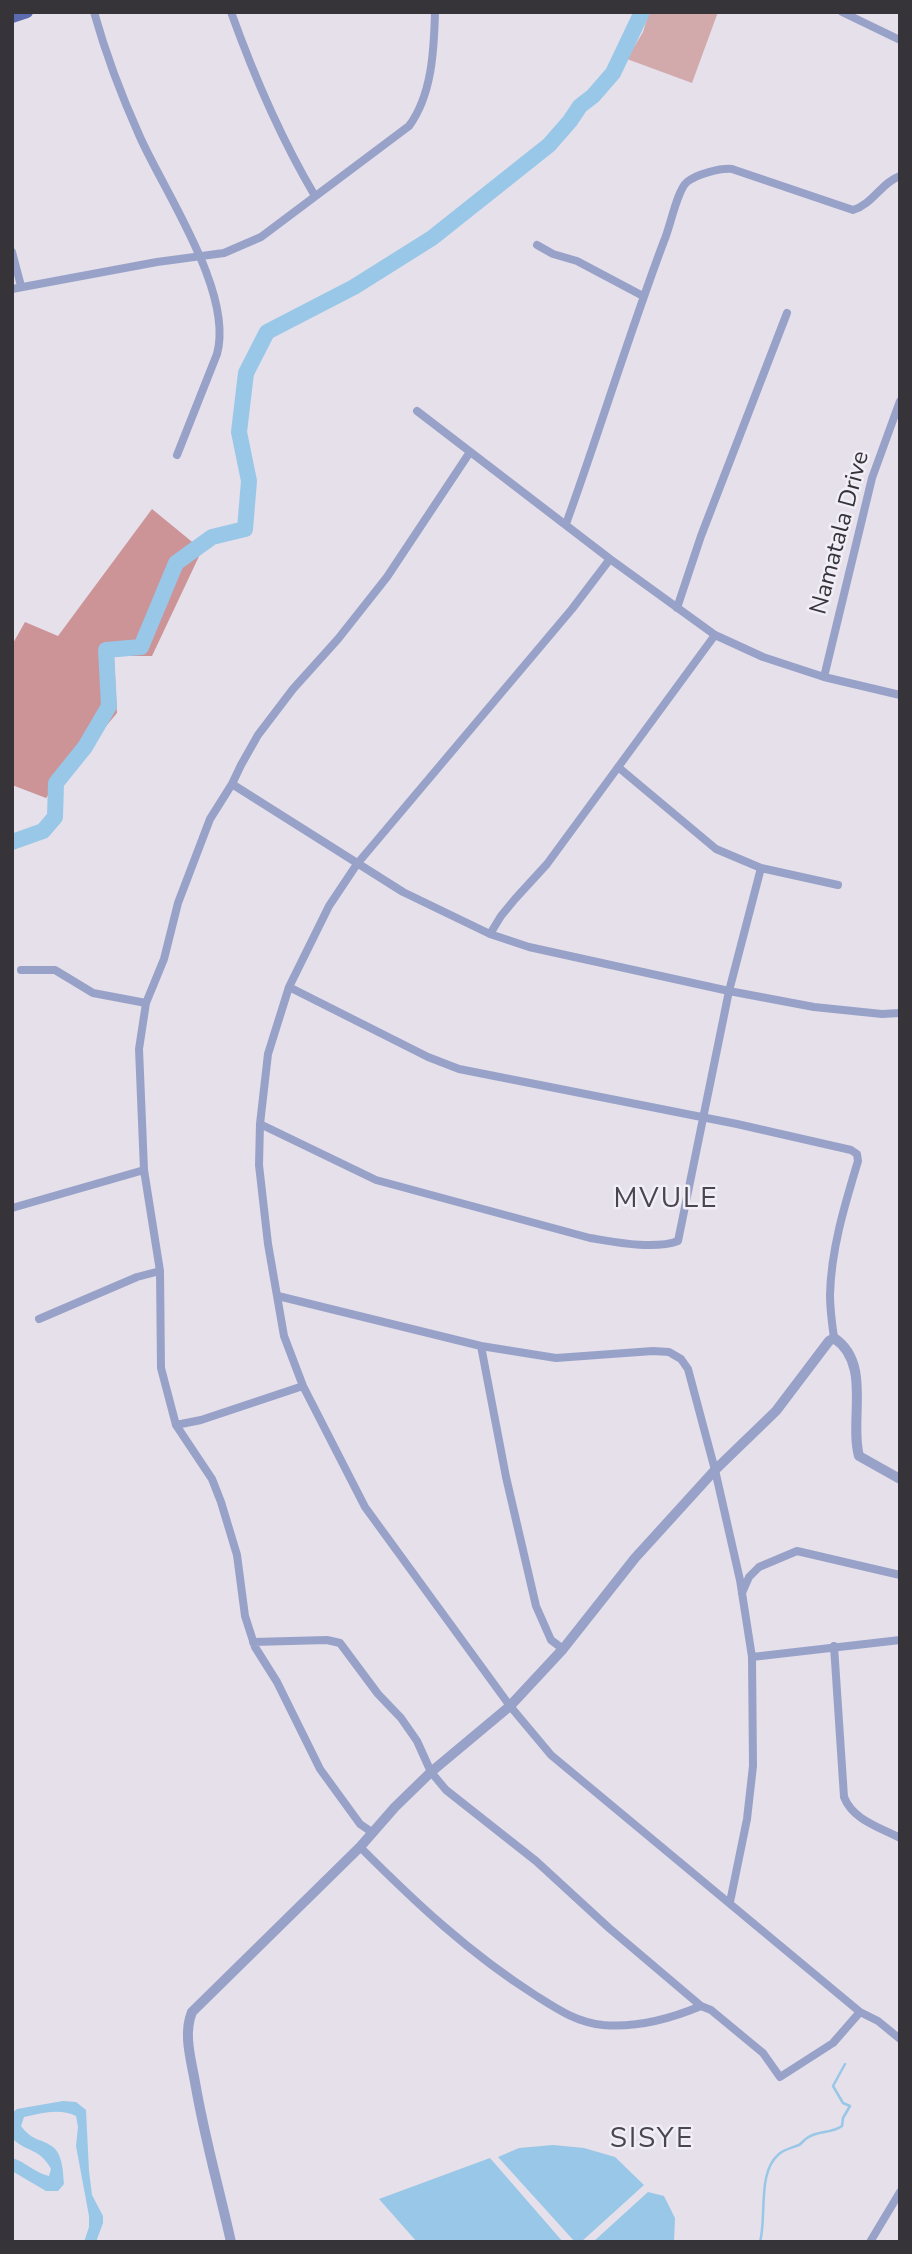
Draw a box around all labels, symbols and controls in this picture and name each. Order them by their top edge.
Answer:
street label: Namatala Drive [805,448,877,618]
district label: MVULE [614,1183,718,1217]
district label: SISYE [610,2123,694,2157]

